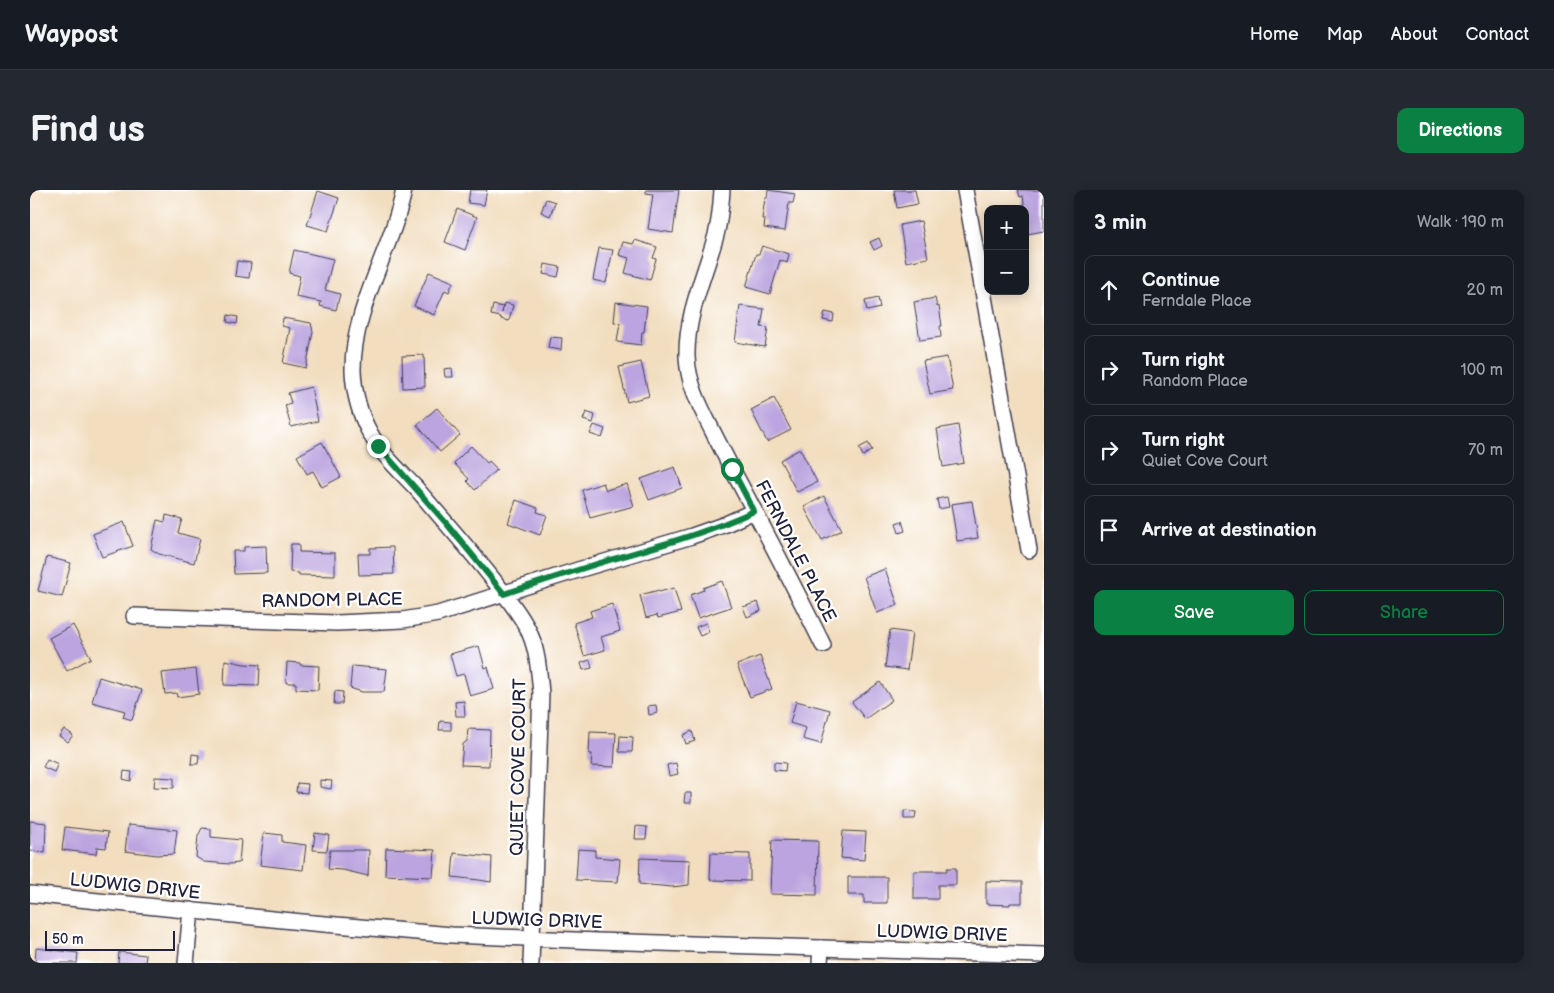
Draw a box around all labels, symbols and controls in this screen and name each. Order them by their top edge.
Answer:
text: Waypost [25,20,118,49]
text: Home [1250,24,1299,45]
text: Map [1327,24,1363,45]
text: About [1391,24,1438,45]
text: Contact [1466,24,1529,45]
button: Directions [1397,108,1524,153]
text: Find us [30,109,145,152]
map controls [984,205,1029,295]
button: + [984,205,1029,250]
text: 3 min [1094,210,1147,235]
text: Walk · 190 m [1417,213,1504,232]
button: − [984,250,1029,295]
text: Continue [1142,269,1220,292]
icon: ahead [1095,276,1123,304]
text: 20 m [1467,281,1503,300]
text: Ferndale Place [1142,292,1251,311]
text: Turn right [1142,349,1225,372]
icon: right [1095,356,1123,384]
text: 100 m [1460,361,1503,380]
text: Random Place [1142,372,1248,391]
text: Turn right [1142,429,1225,452]
route end [367,435,390,458]
icon: right [1095,436,1123,464]
text: 70 m [1468,441,1503,460]
text: Quiet Cove Court [1142,452,1268,471]
route start [721,458,744,481]
street label: FERNDALE PLACE [751,477,840,626]
icon: arrive [1095,516,1123,544]
text: Arrive at destination [1142,519,1317,542]
street label: RANDOM PLACE [261,589,403,612]
button: Save [1094,590,1294,635]
button: Share [1304,590,1504,635]
street label: QUIET COVE COURT [506,678,531,856]
street label: LUDWIG DRIVE [69,869,201,904]
street label: LUDWIG DRIVE [471,908,603,933]
street label: LUDWIG DRIVE [876,921,1008,946]
scale bar [45,928,175,951]
text: 50 m [52,931,84,948]

